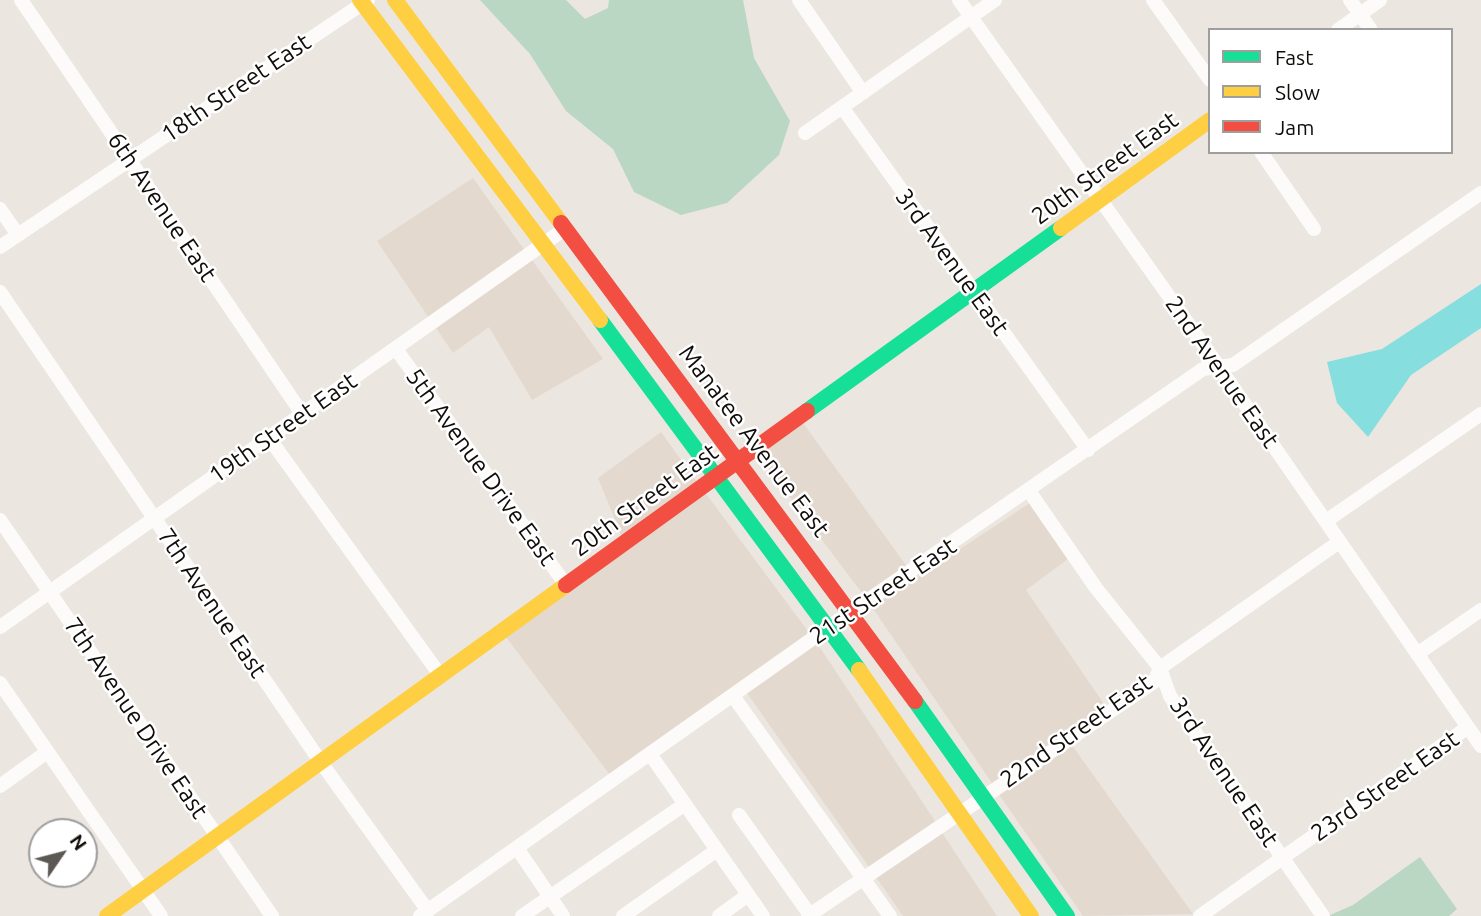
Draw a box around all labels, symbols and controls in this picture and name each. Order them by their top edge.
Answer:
street label: 18th Street East [156,27,316,149]
legend [1208,28,1453,154]
text: Fast [1275,45,1313,69]
text: Slow [1275,80,1320,104]
street label: 20th Street East [1026,105,1184,231]
text: Jam [1275,115,1314,139]
street label: 6th Avenue East [101,127,223,287]
street label: 3rd Avenue East [889,183,1015,341]
street label: 2nd Avenue East [1159,291,1285,453]
street label: Manatee Avenue East [673,339,835,543]
street label: 5th Avenue Drive East [400,363,562,571]
street label: 19th Street East [204,366,362,490]
street label: 20th Street East [566,437,724,563]
street label: 7th Avenue East [151,523,273,683]
street label: 21st Street East [804,531,962,651]
street label: 7th Avenue Drive East [58,612,214,824]
street label: 22nd Street East [995,668,1157,794]
street label: 3rd Avenue East [1163,692,1285,852]
street label: 23rd Street East [1306,724,1464,848]
north arrow [28,818,98,888]
text: N [65,830,92,854]

